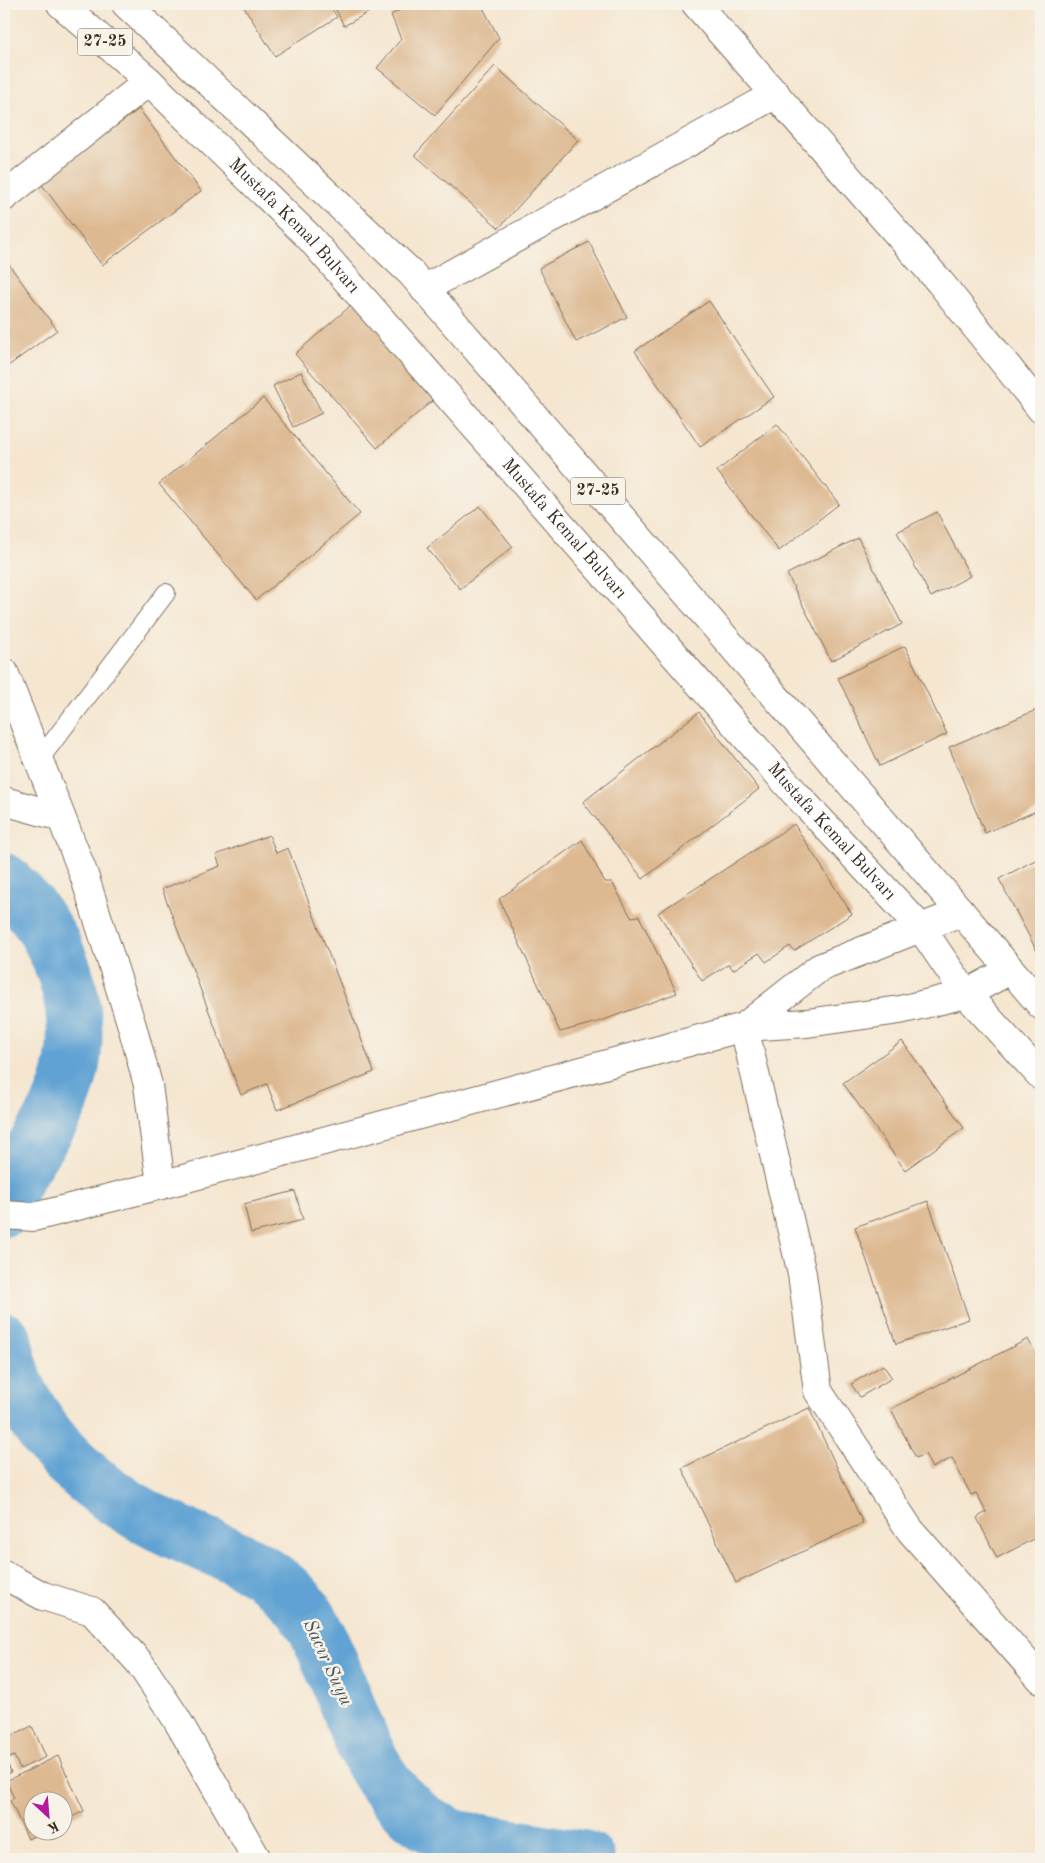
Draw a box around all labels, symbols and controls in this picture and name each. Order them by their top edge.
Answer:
road number: 27-25 [78,28,132,56]
street label: Mustafa Kemal Bulvarı [225,155,363,297]
street label: Mustafa Kemal Bulvarı [498,455,630,603]
road number: 27-25 [570,478,626,504]
street label: Mustafa Kemal Bulvarı [764,759,899,904]
water label: Sacır Suyu [299,1617,355,1709]
north arrow [22,1790,72,1840]
text: K [45,1818,61,1836]

